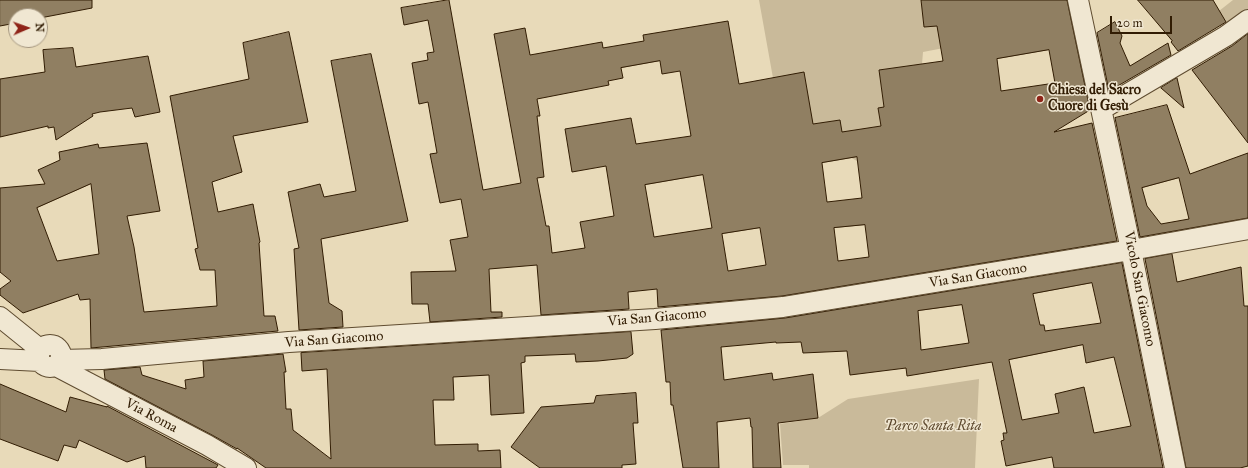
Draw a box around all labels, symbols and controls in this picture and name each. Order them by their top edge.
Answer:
north arrow [8,8,48,48]
scale bar [1112,8,1174,34]
text: 20 m [1117,16,1143,30]
text: N [33,23,46,32]
place label: Chiesa del Sacro Cuore di Gesù [1048,83,1141,116]
marker: Chiesa del Sacro Cuore di Gesù [1035,94,1045,104]
street label: Vicolo San Giacomo [1120,230,1158,348]
street label: Via San Giacomo [928,260,1028,292]
street label: Via San Giacomo [607,305,707,331]
street label: Via San Giacomo [284,328,384,352]
street label: Via Roma [122,395,180,437]
park label: Parco Santa Rita [885,419,981,435]

